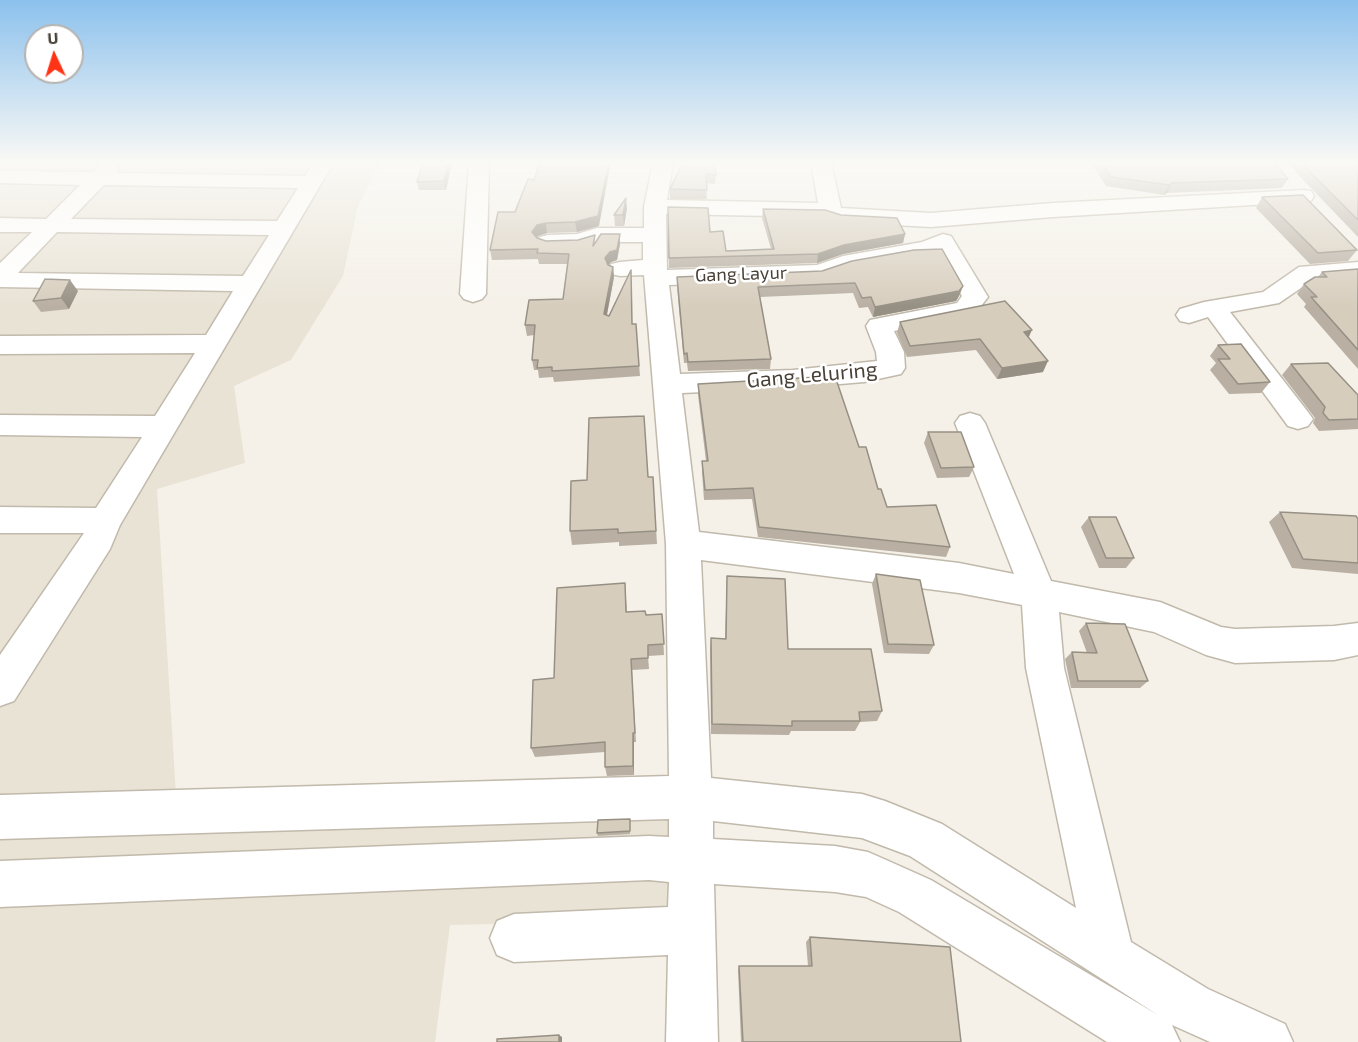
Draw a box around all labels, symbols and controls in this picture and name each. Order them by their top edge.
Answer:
north arrow [24,24,84,84]
text: U [47,28,59,47]
street label: Gang Layur [695,262,787,286]
street label: Gang Leluring [746,357,878,393]

